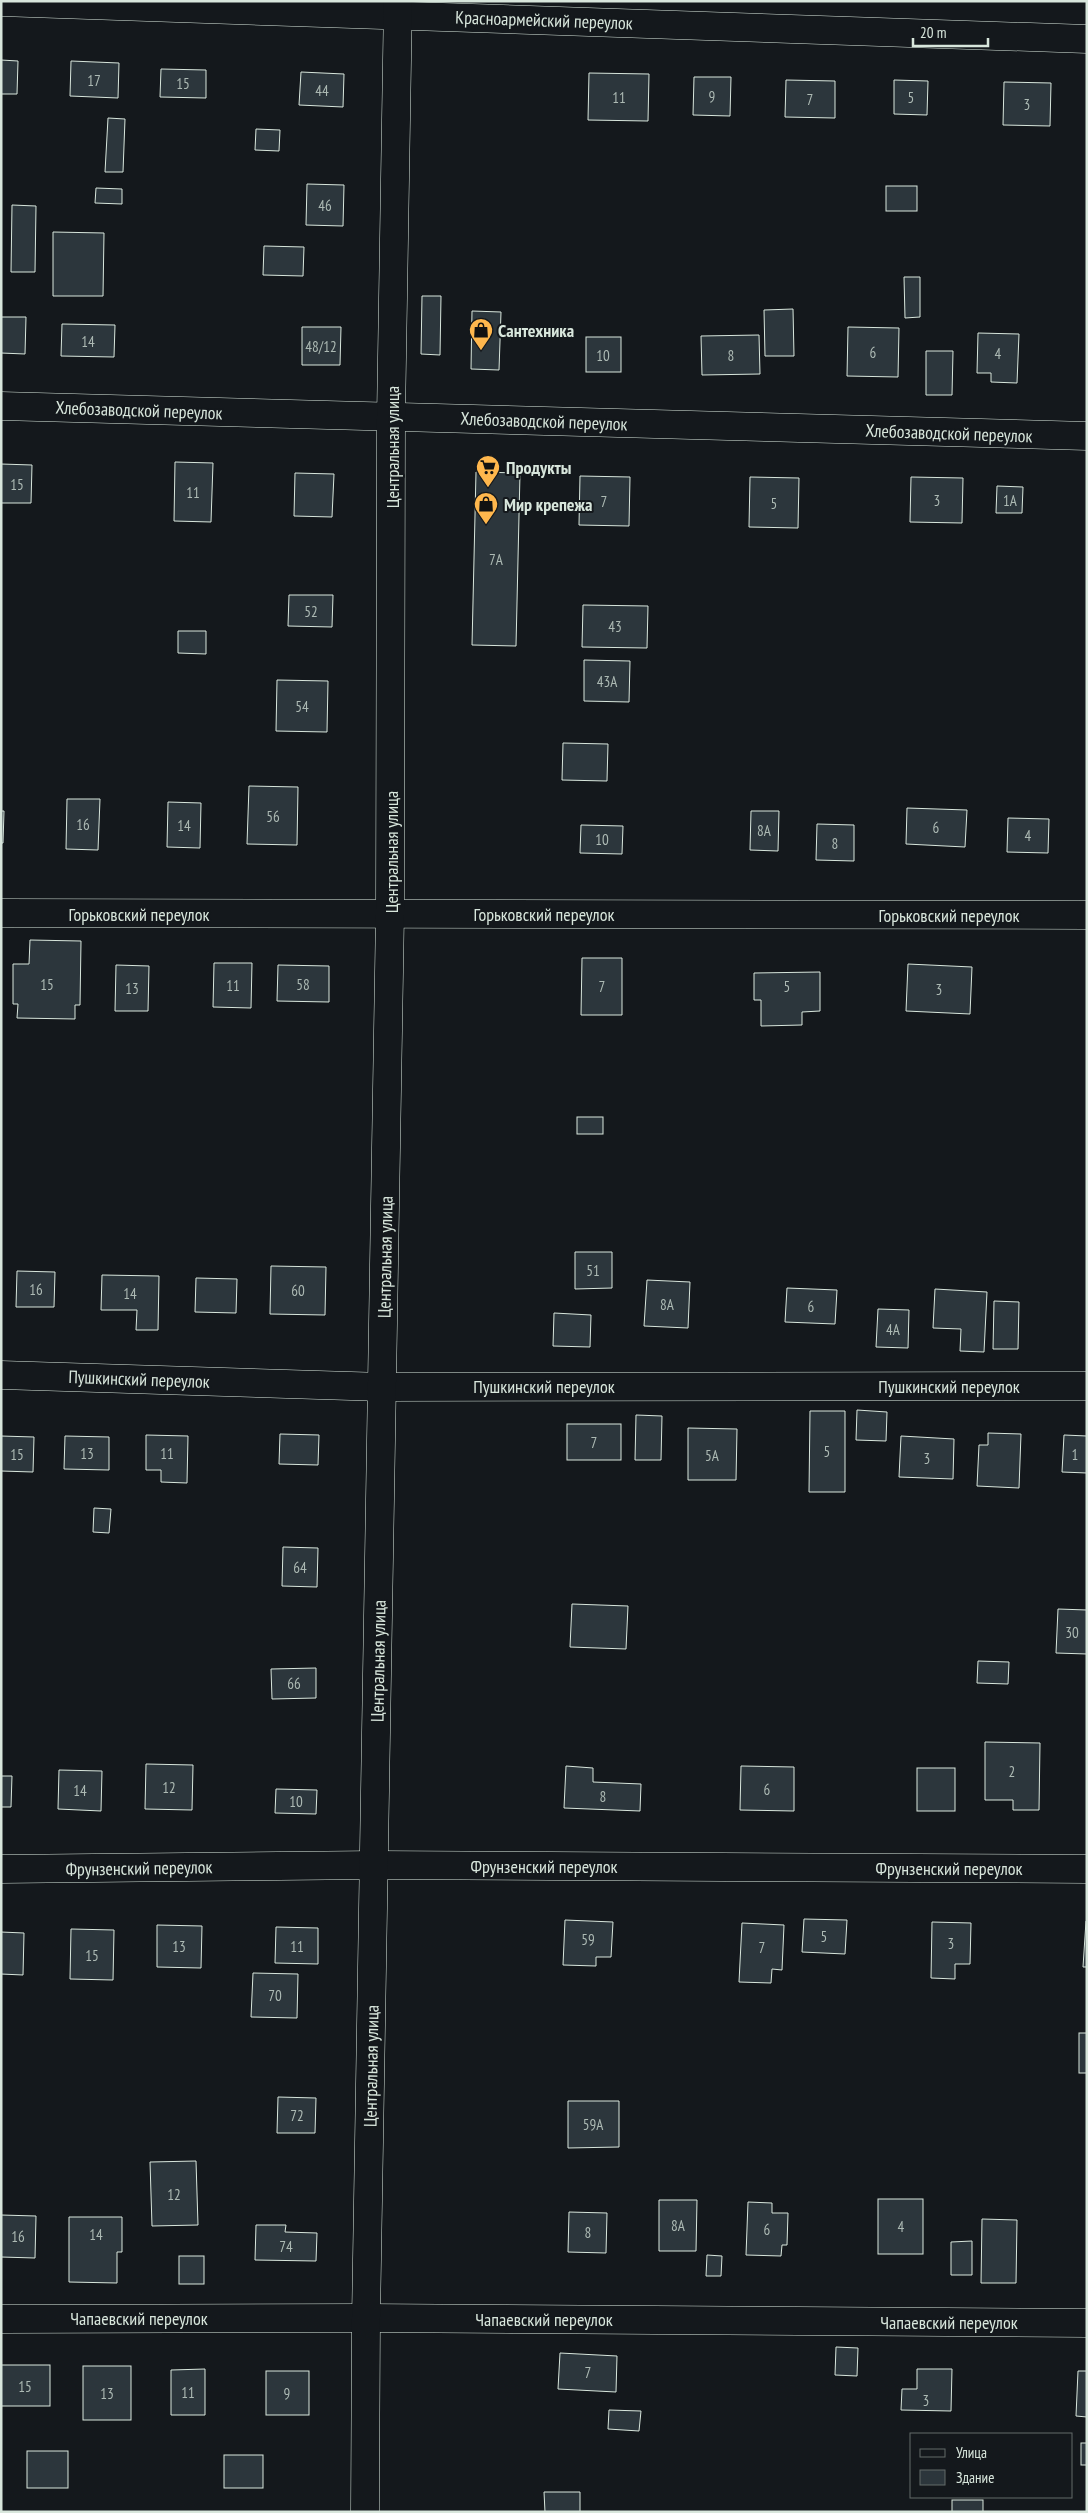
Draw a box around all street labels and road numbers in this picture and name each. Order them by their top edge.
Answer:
street label: Красноармейский переулок [455,5,633,35]
street label: Центральная улица [381,386,404,508]
street label: Хлебозаводской переулок [55,396,223,424]
street label: Хлебозаводской переулок [460,407,628,435]
street label: Хлебозаводской переулок [865,419,1033,447]
street label: Центральная улица [380,791,403,913]
street label: Горьковский переулок [69,903,209,926]
street label: Горьковский переулок [474,903,614,926]
street label: Горьковский переулок [879,904,1019,927]
street label: Центральная улица [372,1196,398,1318]
street label: Пушкинский переулок [68,1365,210,1393]
street label: Пушкинский переулок [473,1375,615,1398]
street label: Пушкинский переулок [878,1375,1020,1398]
street label: Центральная улица [365,1600,391,1722]
street label: Фрунзенский переулок [65,1855,213,1881]
street label: Фрунзенский переулок [471,1855,618,1878]
street label: Фрунзенский переулок [876,1857,1023,1880]
street label: Центральная улица [358,2005,384,2127]
street label: Чапаевский переулок [70,2307,208,2330]
street label: Чапаевский переулок [475,2308,613,2331]
street label: Чапаевский переулок [880,2311,1018,2334]

